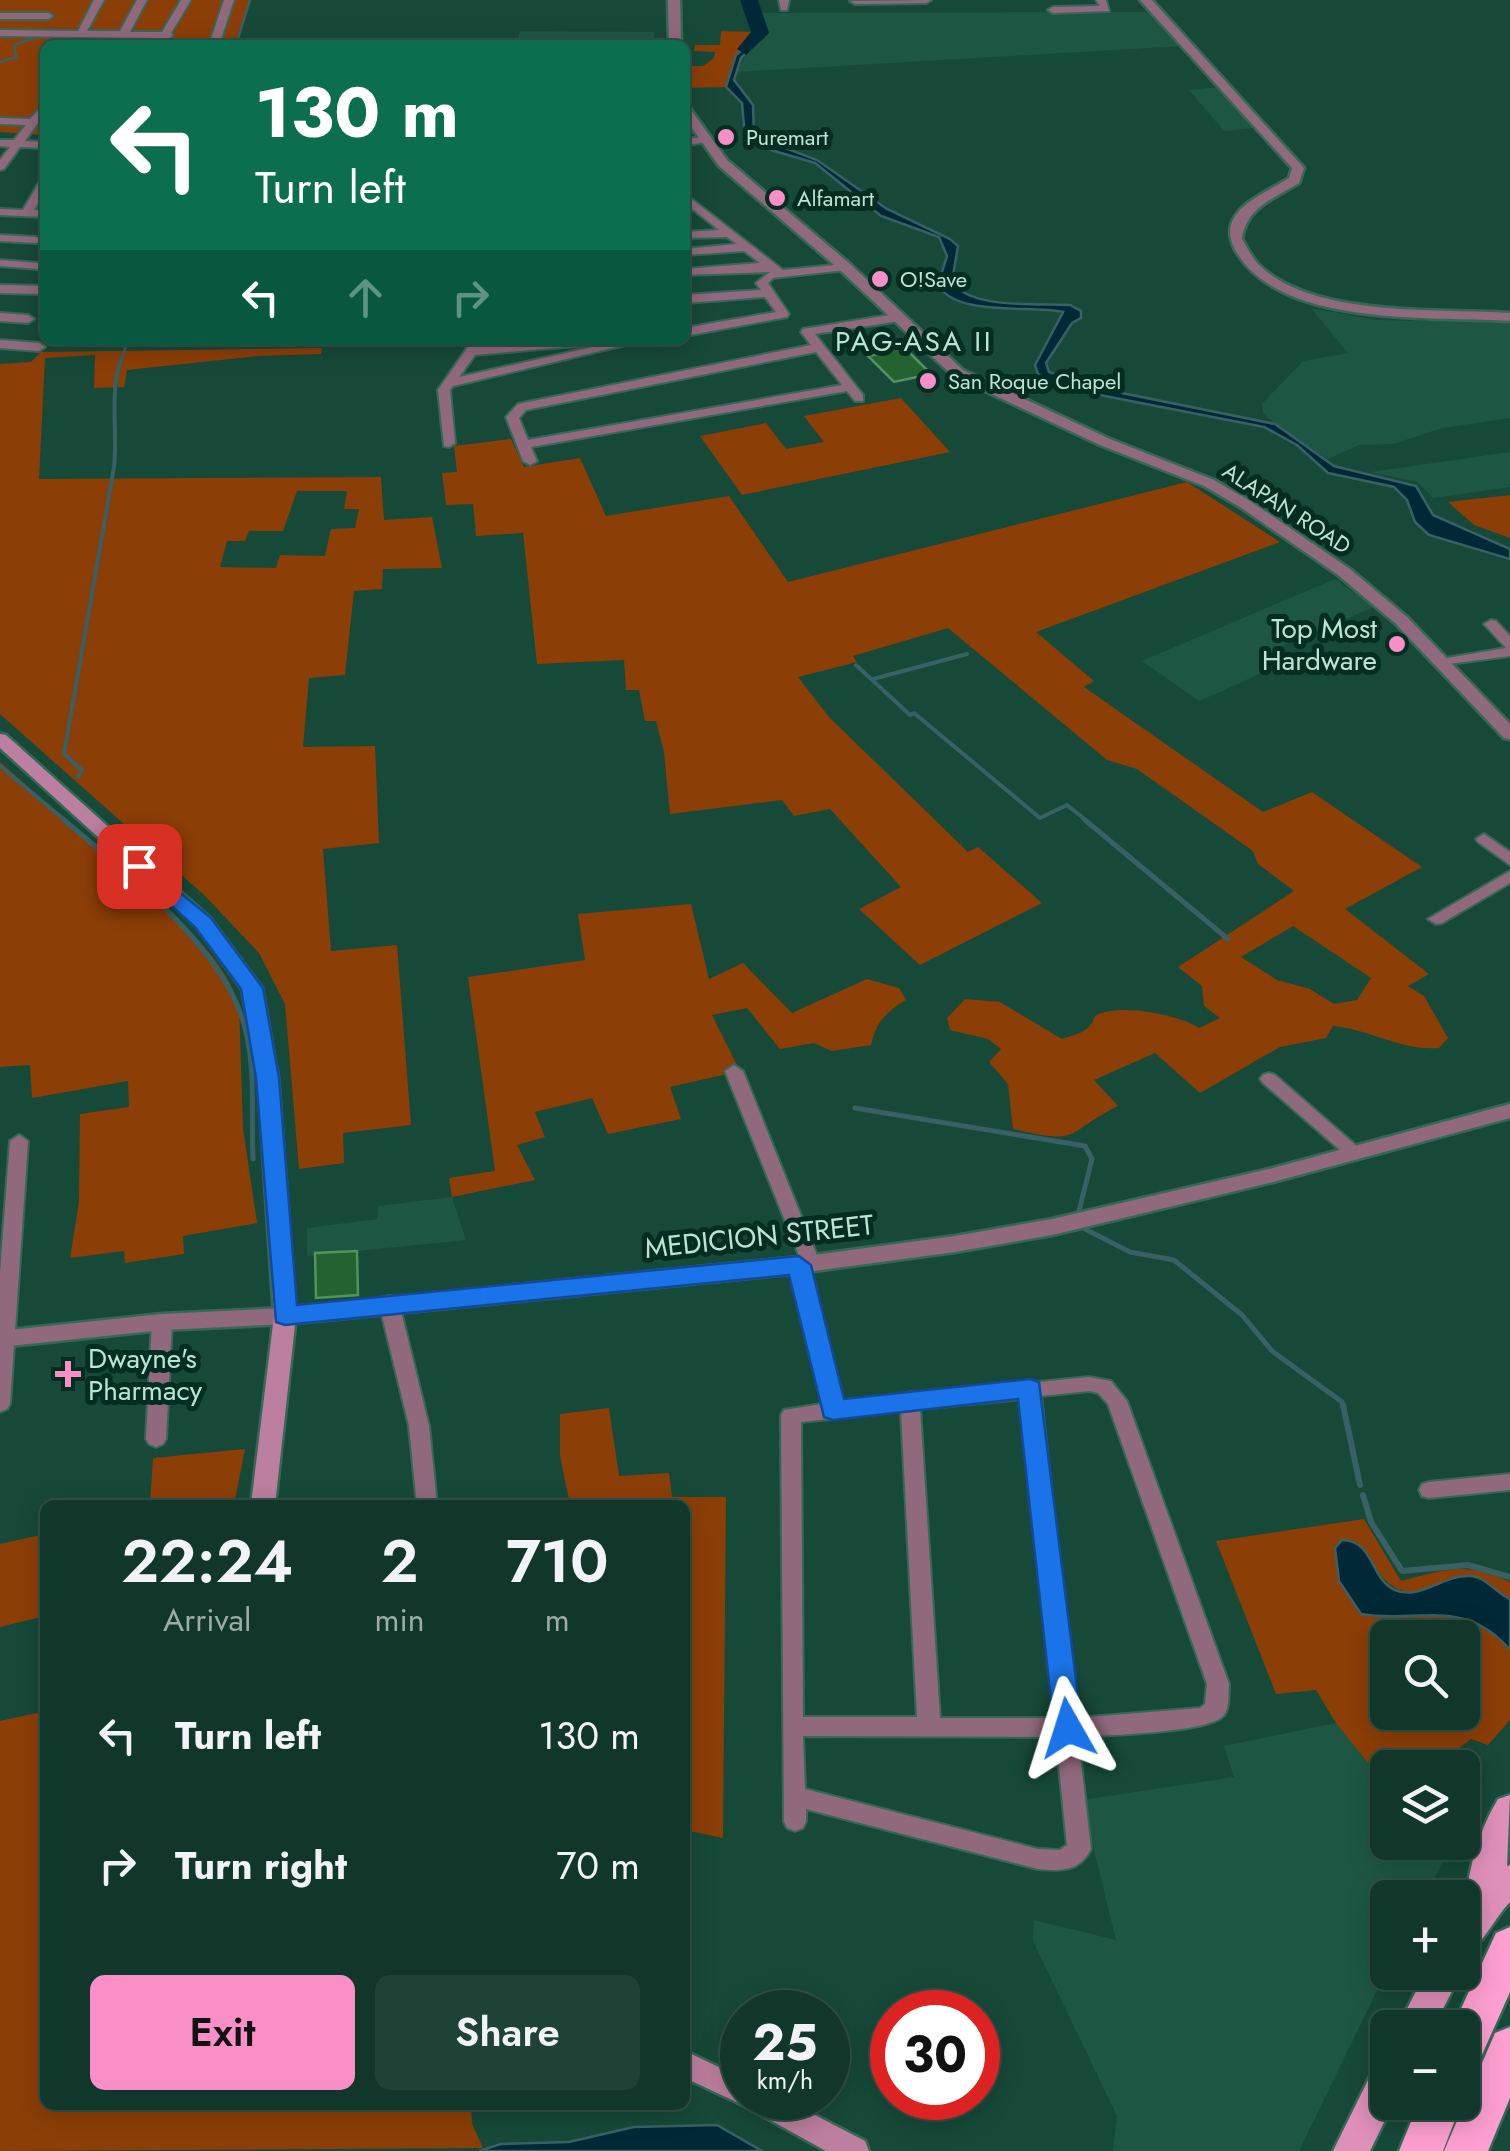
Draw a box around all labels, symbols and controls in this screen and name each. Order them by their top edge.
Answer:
text: 130 m [255,62,459,163]
icon: left [90,80,220,210]
place label: Puremart [746,121,829,153]
marker: Puremart [715,126,737,148]
text: Turn left [255,155,406,220]
place label: Alfamart [797,182,875,214]
marker: Alfamart [766,187,788,209]
place label: O!Save [900,263,967,295]
marker: O!Save [869,268,891,290]
icon: left [233,270,288,325]
icon: ahead [338,270,393,325]
icon: right [443,270,498,325]
district label: PAG-ASA II [835,321,993,362]
place label: San Roque Chapel [948,365,1121,397]
marker: San Roque Chapel [917,370,939,392]
street label: ALAPAN ROAD [1217,455,1357,561]
place label: Top Most Hardware [1262,608,1377,681]
marker: Top Most Hardware [1386,633,1408,655]
pin [97,824,182,909]
icon: arrive [112,839,167,894]
street label: MEDICION STREET [642,1204,876,1269]
place label: Dwayne's Pharmacy [88,1338,203,1411]
marker: Dwayne's Pharmacy [57,1363,79,1385]
text: 22:24 [121,1518,293,1605]
text: 2 [381,1518,418,1605]
text: 710 [506,1518,609,1605]
text: Arrival [163,1597,251,1643]
text: min [374,1597,425,1643]
text: m [545,1597,570,1643]
map controls [1370,1620,1480,2120]
button: search [1370,1620,1480,1730]
position arrow [1016,1676,1120,1780]
icon: left [90,1708,145,1763]
text: Turn left [175,1708,321,1763]
text: 130 m [538,1708,640,1763]
button: layers [1370,1750,1480,1860]
icon: right [90,1838,145,1893]
text: Turn right [175,1838,347,1893]
text: 70 m [556,1838,640,1893]
button: + [1370,1880,1480,1990]
button: Exit [90,1975,355,2090]
button: Share [375,1975,640,2090]
speed limit sign: 30 [870,1990,1000,2120]
text: 25 [752,2006,818,2079]
button: − [1370,2010,1480,2120]
text: km/h [757,2062,813,2098]

